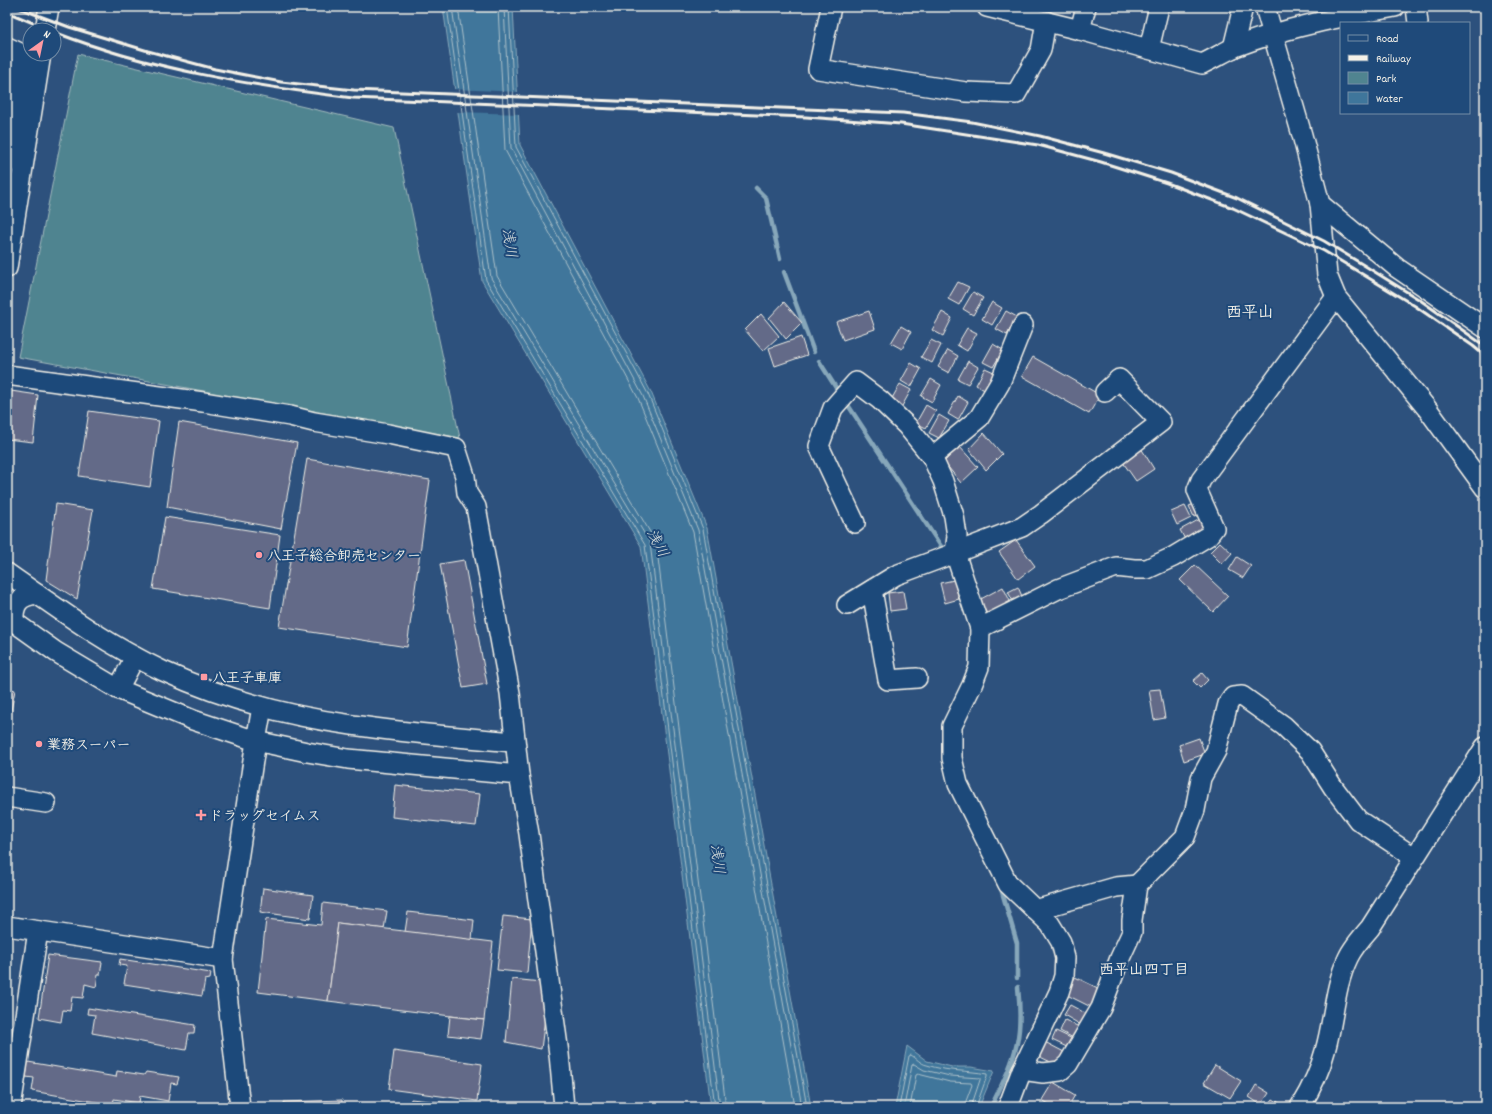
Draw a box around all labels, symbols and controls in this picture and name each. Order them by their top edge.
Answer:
north arrow [22,22,62,62]
legend [1340,22,1470,114]
text: N [40,27,53,44]
text: Road [1376,31,1398,48]
text: Railway [1376,51,1412,68]
text: Park [1376,71,1397,88]
text: Water [1376,91,1403,108]
water label: 浅川 [495,227,521,260]
district label: 西平山 [1226,302,1274,325]
water label: 浅川 [639,526,673,562]
place label: 八王子総合卸売センター [267,547,421,567]
marker: 八王子総合卸売センター [254,550,264,560]
place label: 八王子車庫 [212,669,282,689]
marker: 八王子車庫 [199,672,209,682]
place label: 業務スーパー [47,736,130,756]
marker: 業務スーパー [34,739,44,749]
place label: ドラッグセイムス [209,807,320,827]
marker: ドラッグセイムス [196,810,206,820]
water label: 浅川 [703,843,729,876]
district label: 西平山四丁目 [1099,960,1189,982]

